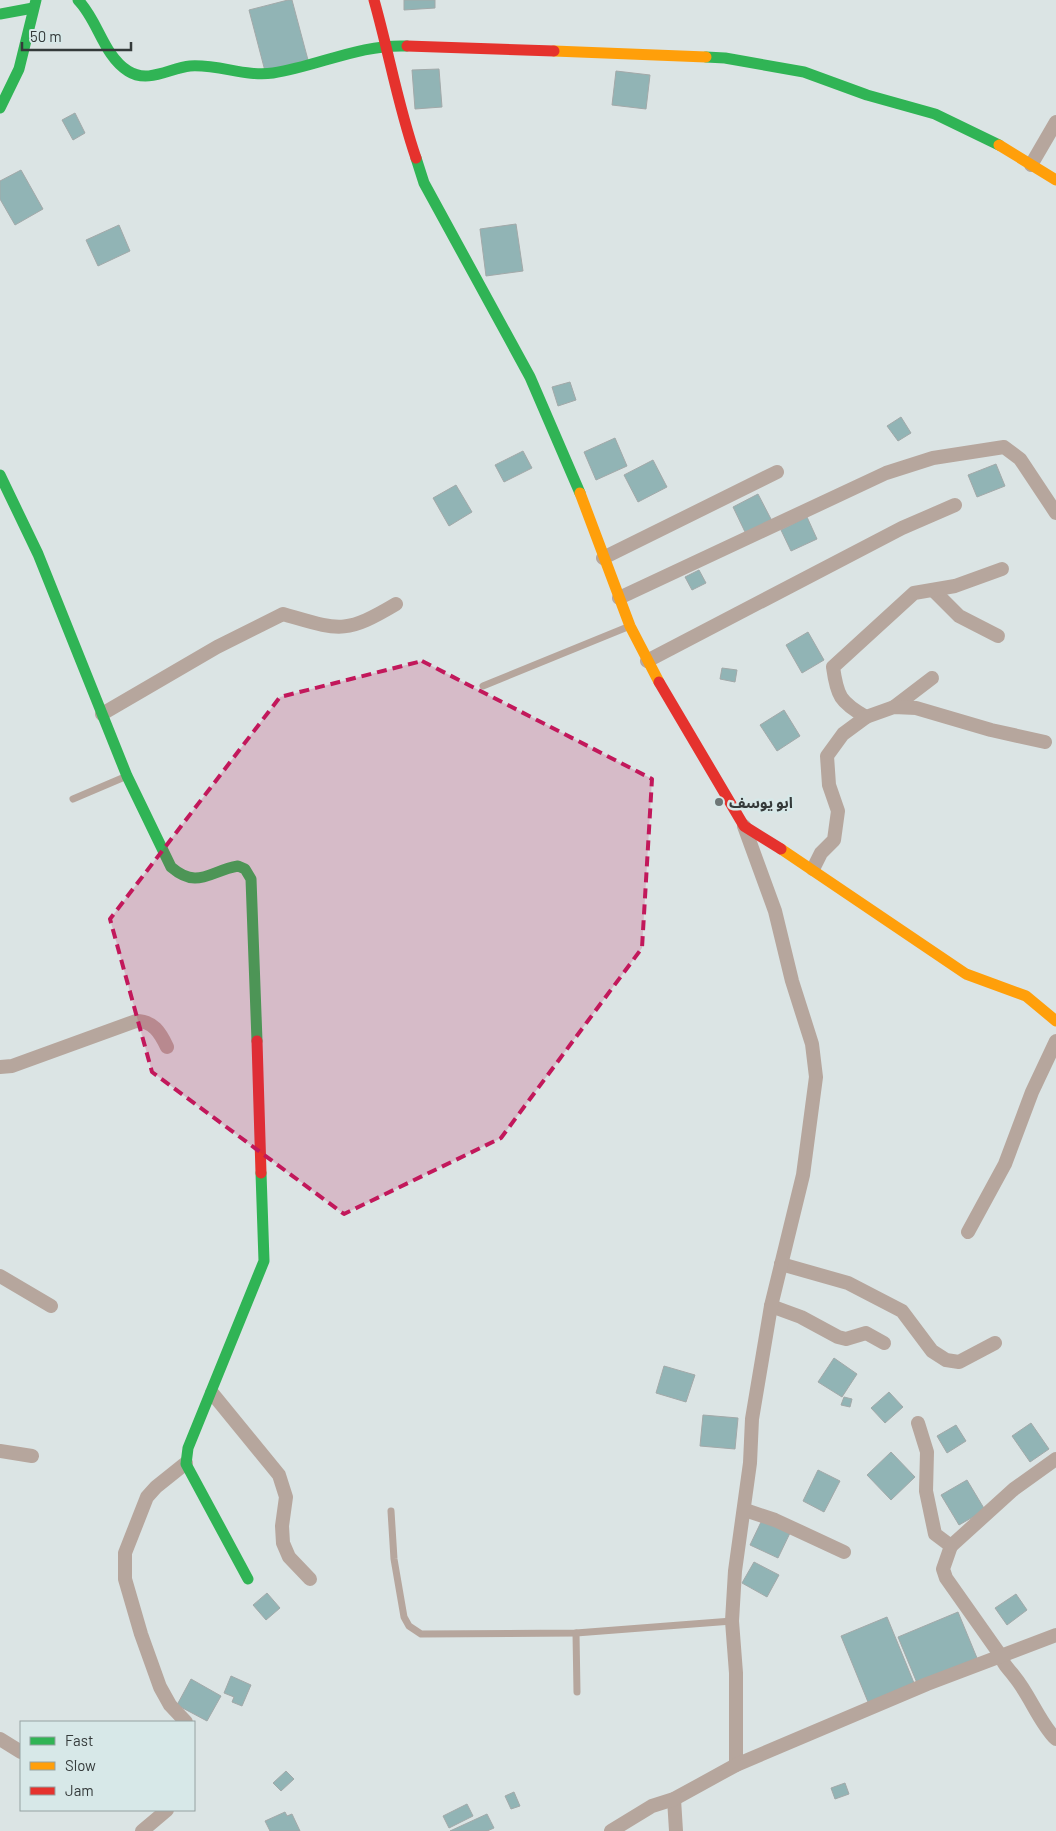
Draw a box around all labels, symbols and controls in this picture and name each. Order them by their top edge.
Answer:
scale bar [22,20,131,52]
text: 50 m [30,27,62,45]
place label: ابو يوسف [729,793,793,812]
marker: ابو يوسف [713,796,725,808]
legend [20,1721,195,1811]
text: Fast [65,1731,93,1749]
text: Slow [65,1756,96,1774]
text: Jam [65,1781,94,1799]

